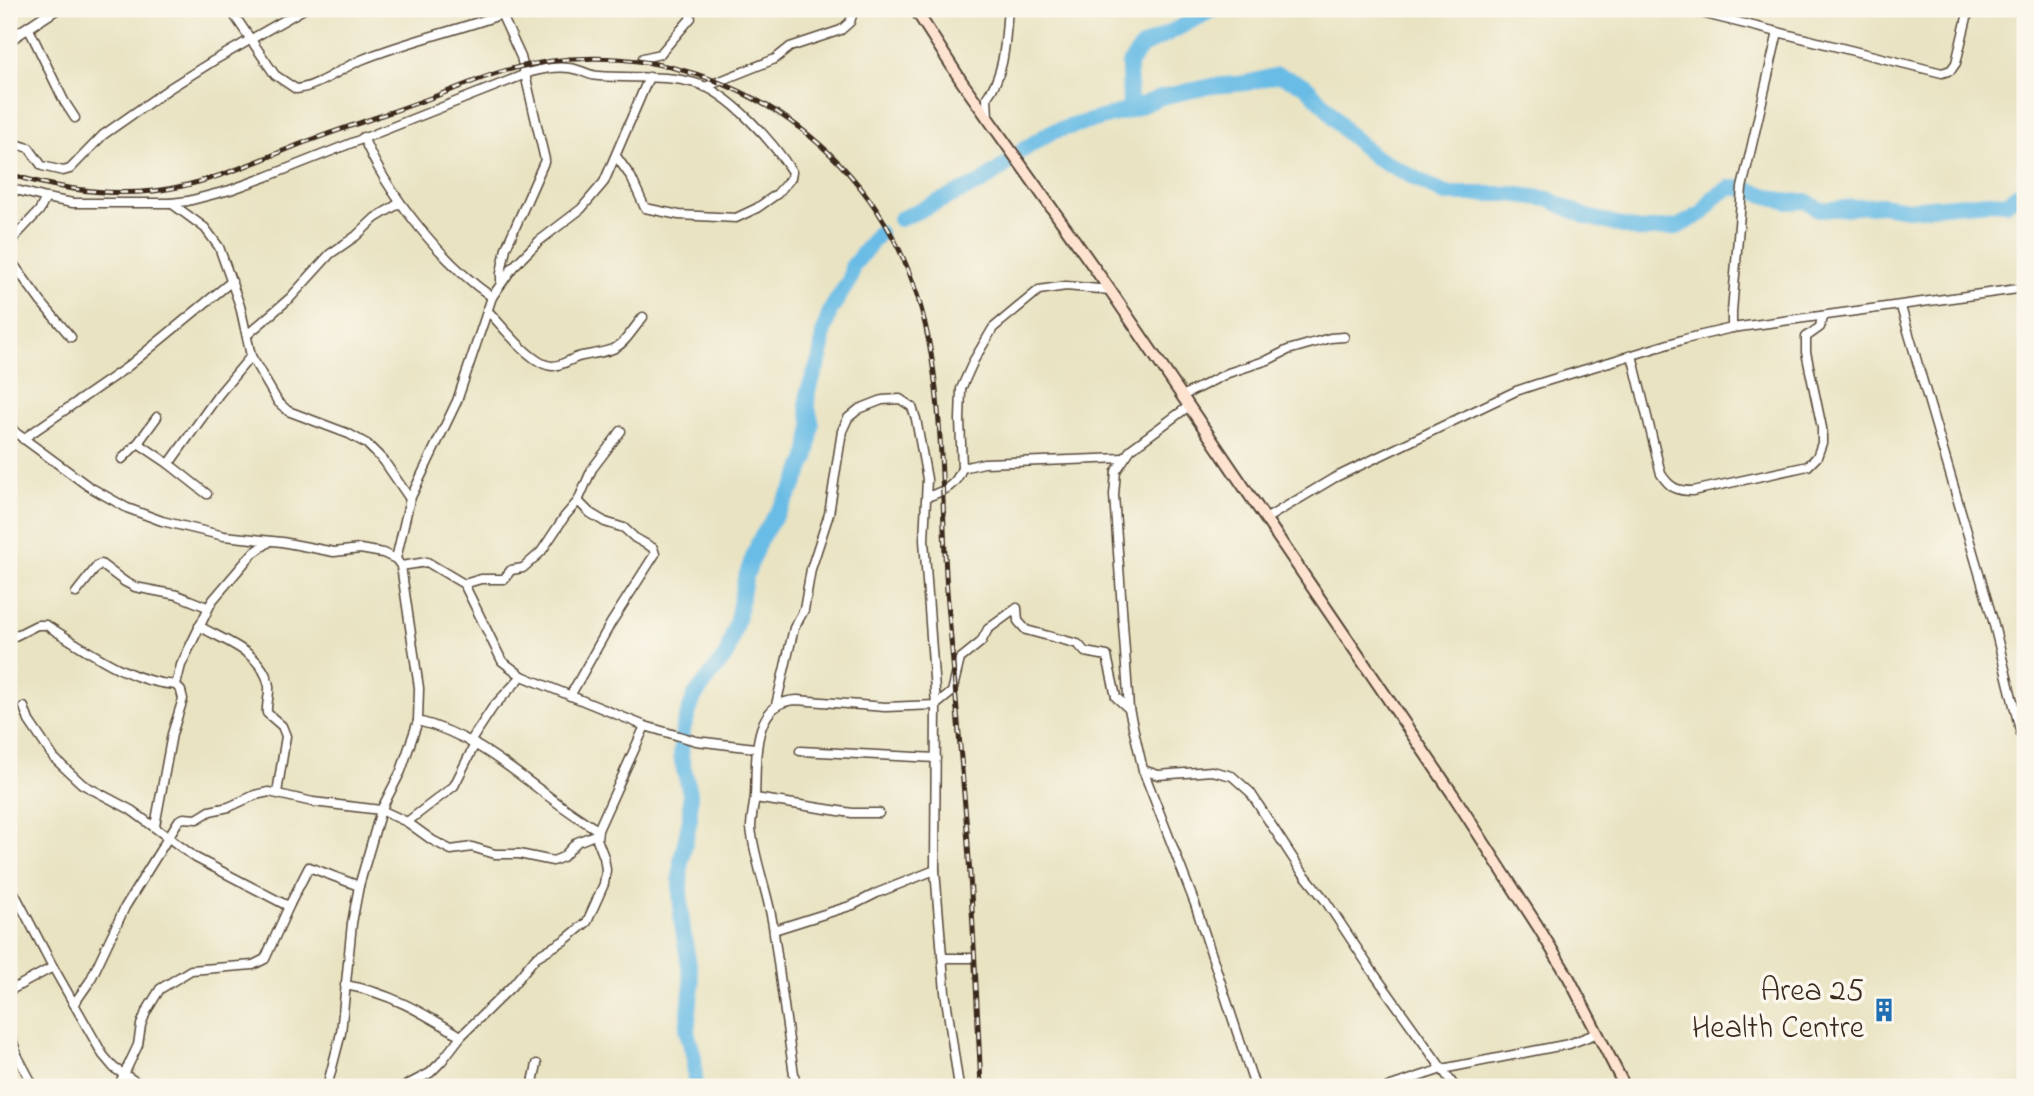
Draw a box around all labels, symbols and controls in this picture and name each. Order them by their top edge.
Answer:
place label: Area 25 Health Centre [1692,969,1865,1053]
building icon: Area 25 Health Centre [1870,996,1898,1024]

